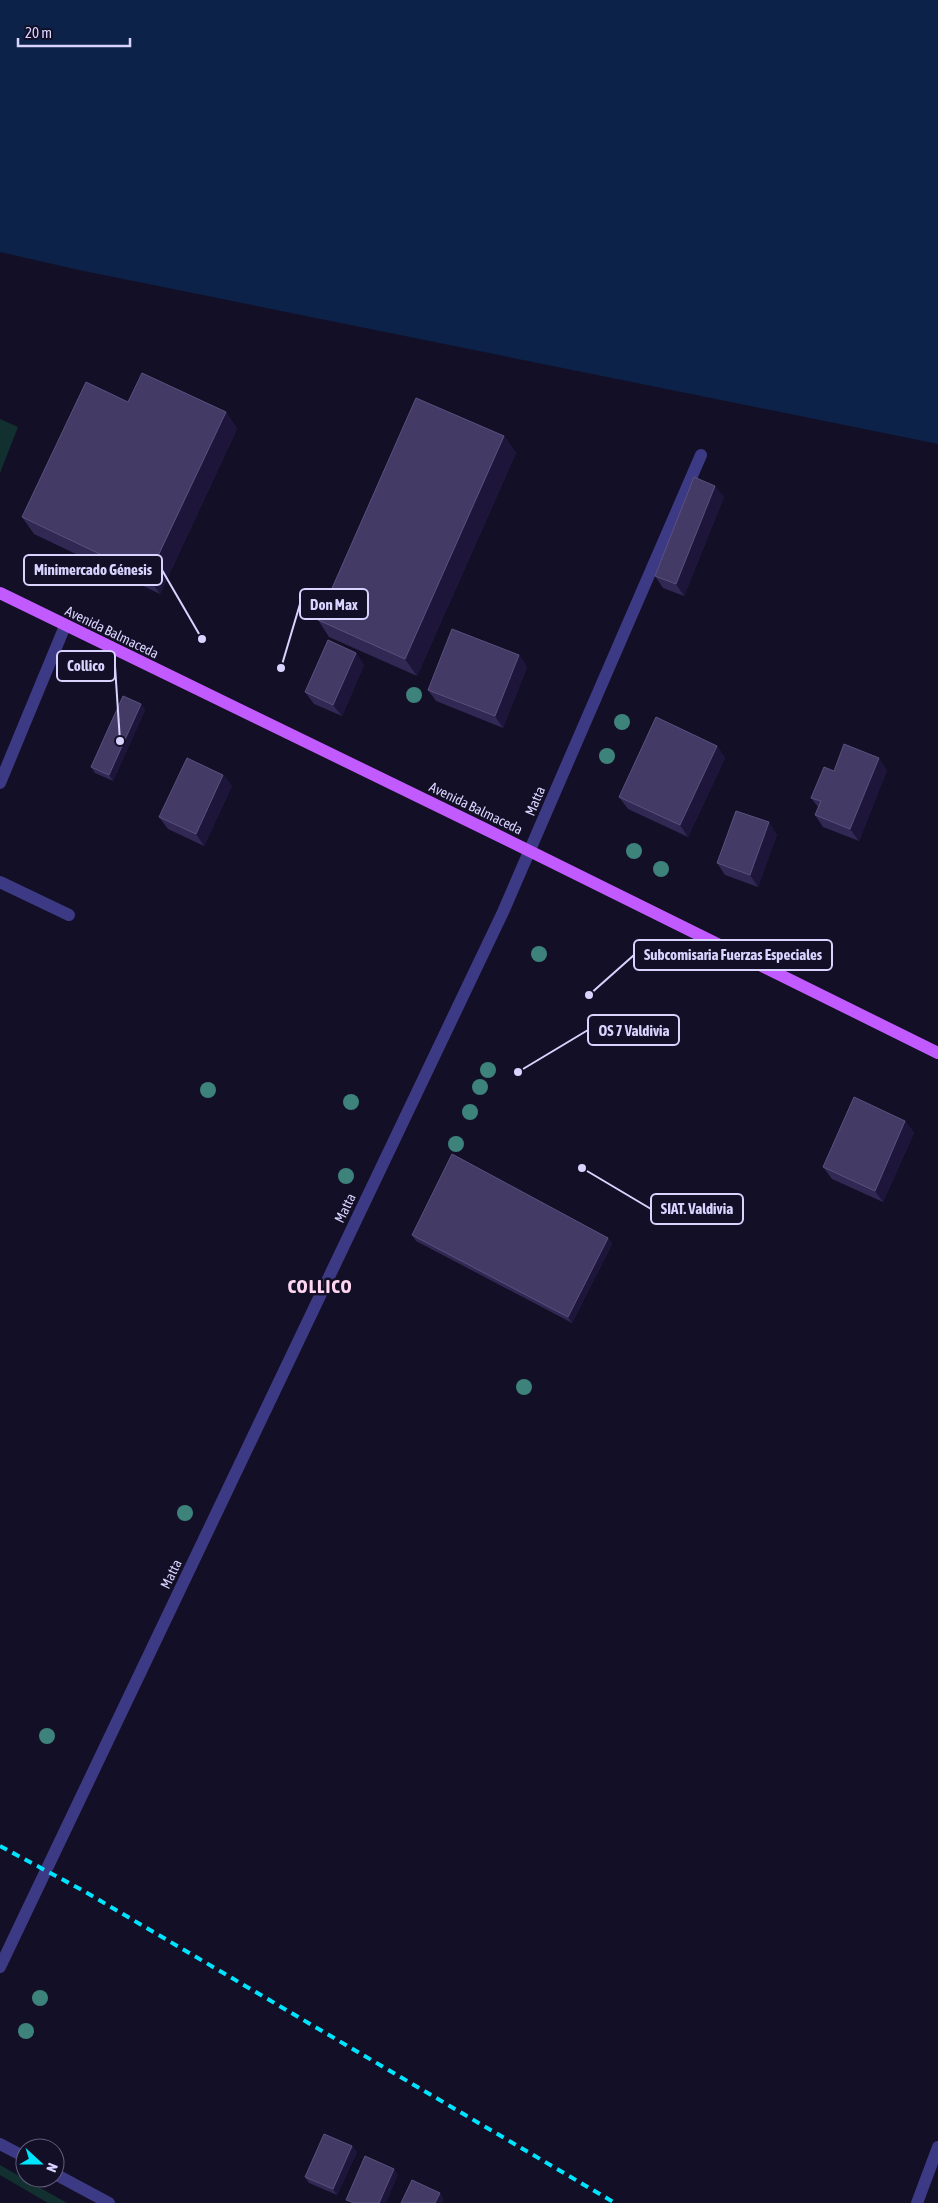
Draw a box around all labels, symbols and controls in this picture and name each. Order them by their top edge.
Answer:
scale bar [18,15,130,47]
text: 20 m [25,24,52,41]
callout: Minimercado Génesis [24,555,162,585]
text: Minimercado Génesis [34,561,153,578]
callout: Don Max [300,589,368,619]
text: Don Max [310,596,358,613]
street label: Avenida Balmaceda [63,602,161,662]
callout: Collico [57,651,115,681]
text: Collico [67,657,105,674]
street label: Avenida Balmaceda [427,778,525,838]
street label: Matta [522,784,548,818]
callout: Subcomisaria Fuerzas Especiales [634,940,832,970]
text: Subcomisaria Fuerzas Especiales [644,946,823,963]
callout: OS 7 Valdivia [588,1015,679,1045]
text: OS 7 Valdivia [598,1022,670,1039]
street label: Matta [331,1191,359,1225]
callout: SIAT. Valdivia [651,1194,743,1224]
text: SIAT. Valdivia [661,1200,733,1217]
district label: COLLICO [287,1275,353,1297]
street label: Matta [157,1557,185,1591]
north arrow [15,2138,65,2188]
text: N [43,2161,61,2174]

